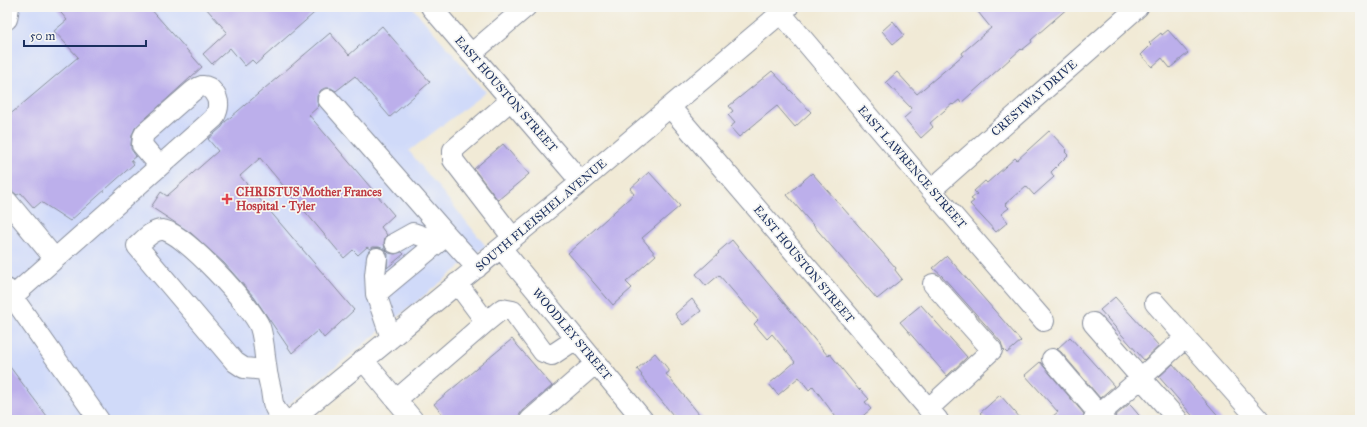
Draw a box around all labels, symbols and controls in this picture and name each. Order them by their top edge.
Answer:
scale bar [24,22,146,48]
text: 50 m [30,29,55,43]
street label: EAST HOUSTON STREET [452,33,560,155]
street label: CRESTWAY DRIVE [988,57,1080,139]
street label: EAST LAWRENCE STREET [855,103,969,231]
street label: SOUTH FLEISHEL AVENUE [473,156,610,274]
place label: CHRISTUS Mother Frances Hospital - Tyler [236,185,382,214]
marker: CHRISTUS Mother Frances Hospital - Tyler [221,193,233,205]
street label: EAST HOUSTON STREET [751,202,857,326]
street label: WOODLEY STREET [530,285,614,383]

